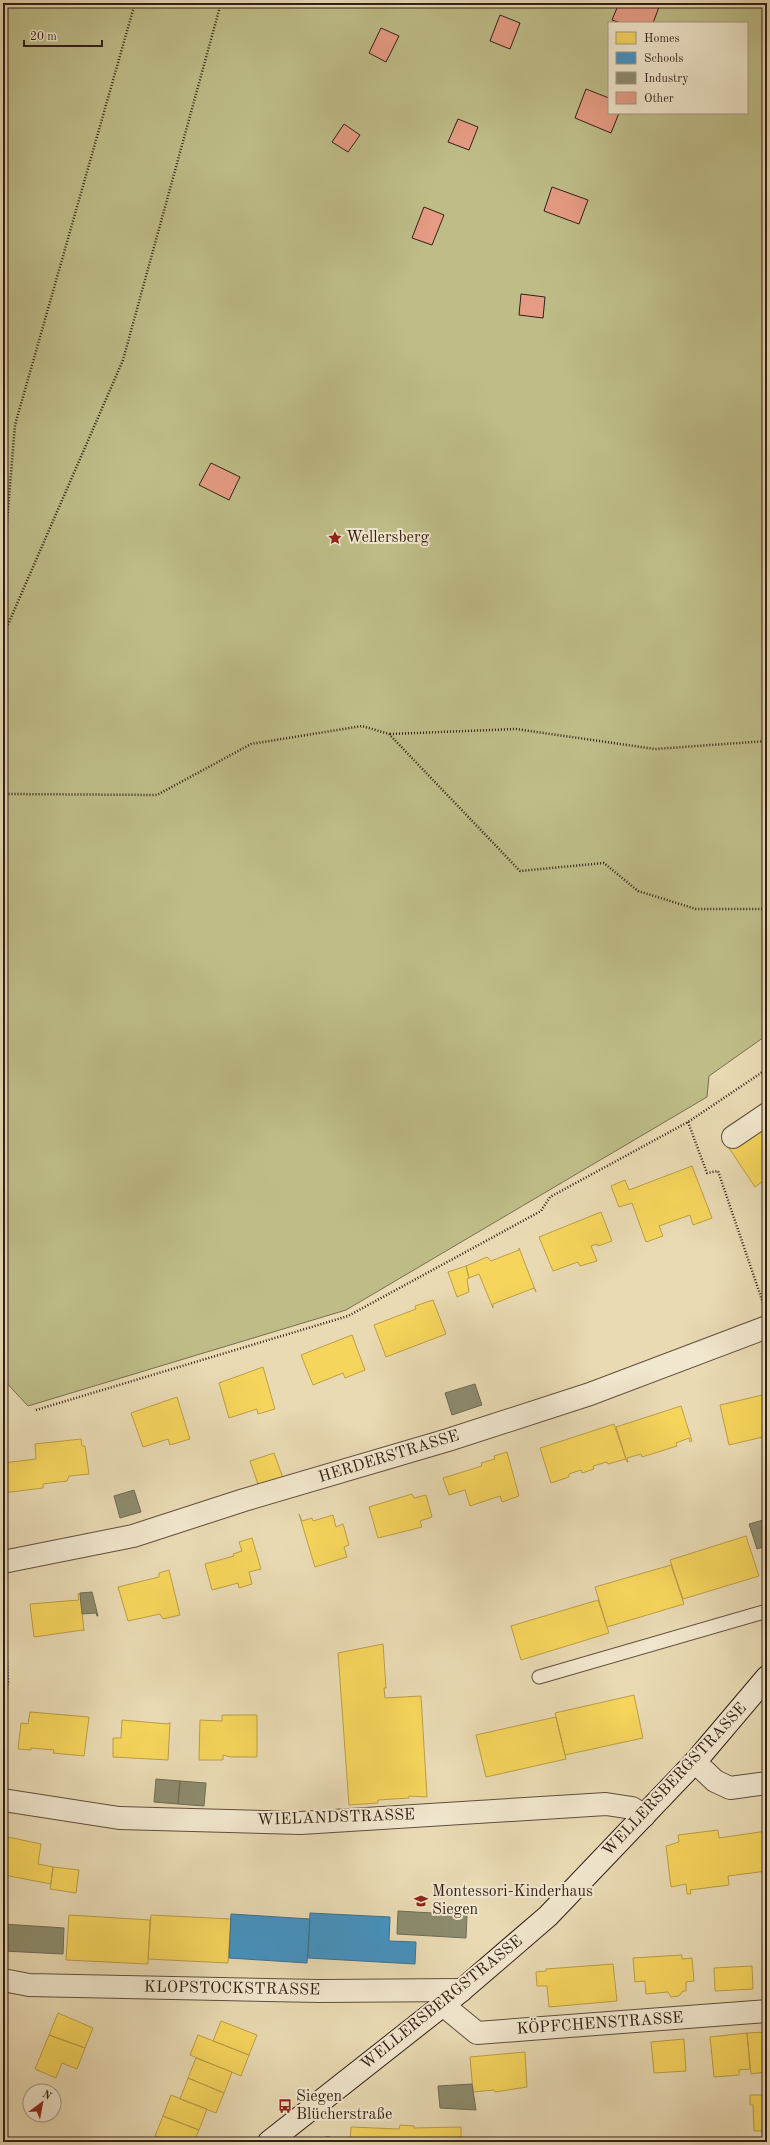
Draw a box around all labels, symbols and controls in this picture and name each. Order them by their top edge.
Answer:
scale bar [24,22,102,48]
legend [608,22,748,114]
text: 20 m [30,31,57,43]
text: Homes [644,33,680,45]
text: Schools [644,53,684,65]
text: Industry [644,73,689,85]
text: Other [644,93,674,105]
place icon: Wellersberg [327,530,343,546]
place label: Wellersberg [346,530,430,546]
street label: HERDERSTRASSE [317,1428,461,1486]
street label: WELLERSBERGSTRASSE [600,1700,750,1860]
street label: WIELANDSTRASSE [257,1807,415,1829]
place label: Montessori-Kinderhaus Siegen [432,1884,593,1918]
school or university icon: Montessori-Kinderhaus Siegen [413,1893,429,1909]
street label: WELLERSBERGSTRASSE [358,1933,526,2073]
street label: KLOPSTOCKSTRASSE [144,1979,320,1999]
street label: KÖPFCHENSTRASSE [516,2006,684,2038]
north arrow [22,2083,62,2123]
text: N [40,2089,53,2103]
place label: Siegen Blücherstraße [296,2089,392,2123]
bus stop icon: Siegen Blücherstraße [277,2098,293,2114]

